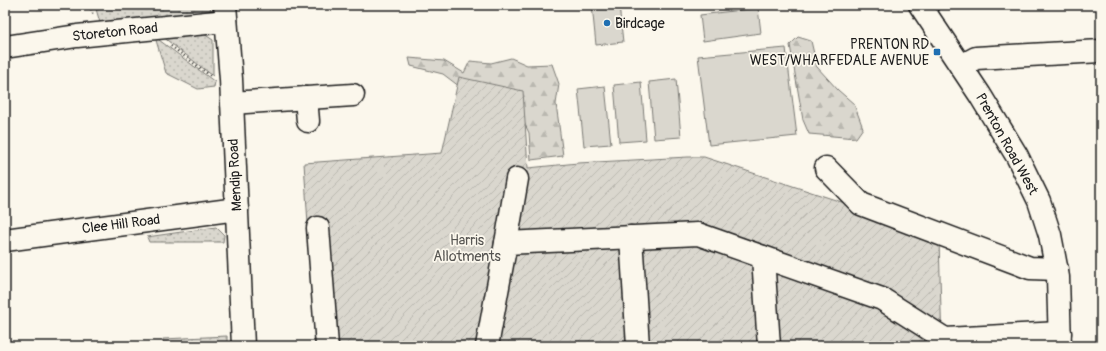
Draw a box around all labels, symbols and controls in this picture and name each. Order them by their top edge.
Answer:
place label: Birdcage [615,15,665,32]
marker: Birdcage [602,18,612,28]
street label: Storeton Road [71,19,159,45]
place label: PRENTON RD WEST/WHARFEDALE AVENUE [750,36,929,69]
marker: PRENTON RD WEST/WHARFEDALE AVENUE [932,47,942,57]
street label: Prenton Road West [972,90,1042,198]
street label: Mendip Road [225,138,245,212]
street label: Clee Hill Road [81,211,161,237]
park label: Harris Allotments [433,232,502,265]

